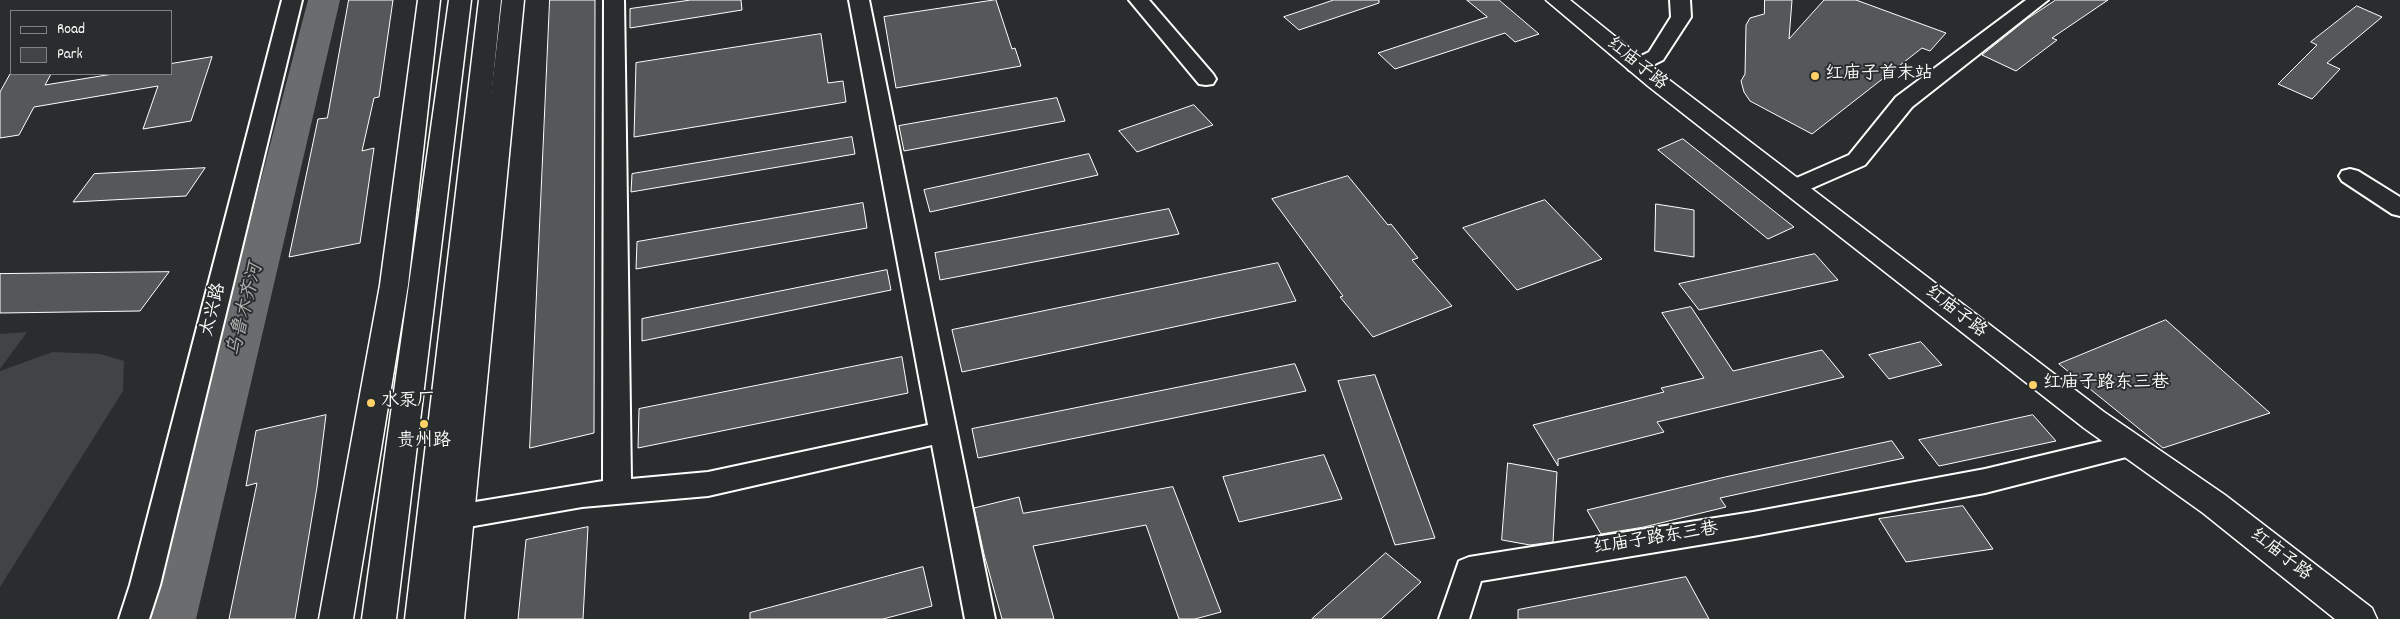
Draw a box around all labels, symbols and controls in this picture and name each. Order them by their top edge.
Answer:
legend [10,10,172,75]
text: Road [57,19,85,41]
street label: 红庙子路 [1601,34,1671,96]
text: Park [57,44,83,66]
place label: 红庙子首末站 [1825,65,1933,87]
marker: 红庙子首末站 [1809,70,1821,82]
water label: 乌鲁木齐河 [224,261,270,359]
street label: 太兴路 [198,281,232,339]
street label: 红庙子路 [1920,282,1990,344]
place label: 红庙子路东三巷 [2043,374,2169,396]
marker: 红庙子路东三巷 [2027,379,2039,391]
place label: 水泵厂 [381,392,435,414]
marker: 水泵厂 [365,397,377,409]
marker: 贵州路 [418,418,430,430]
place label: 贵州路 [397,432,451,454]
street label: 红庙子路东三巷 [1592,519,1720,561]
street label: 红庙子路 [2245,525,2315,587]

